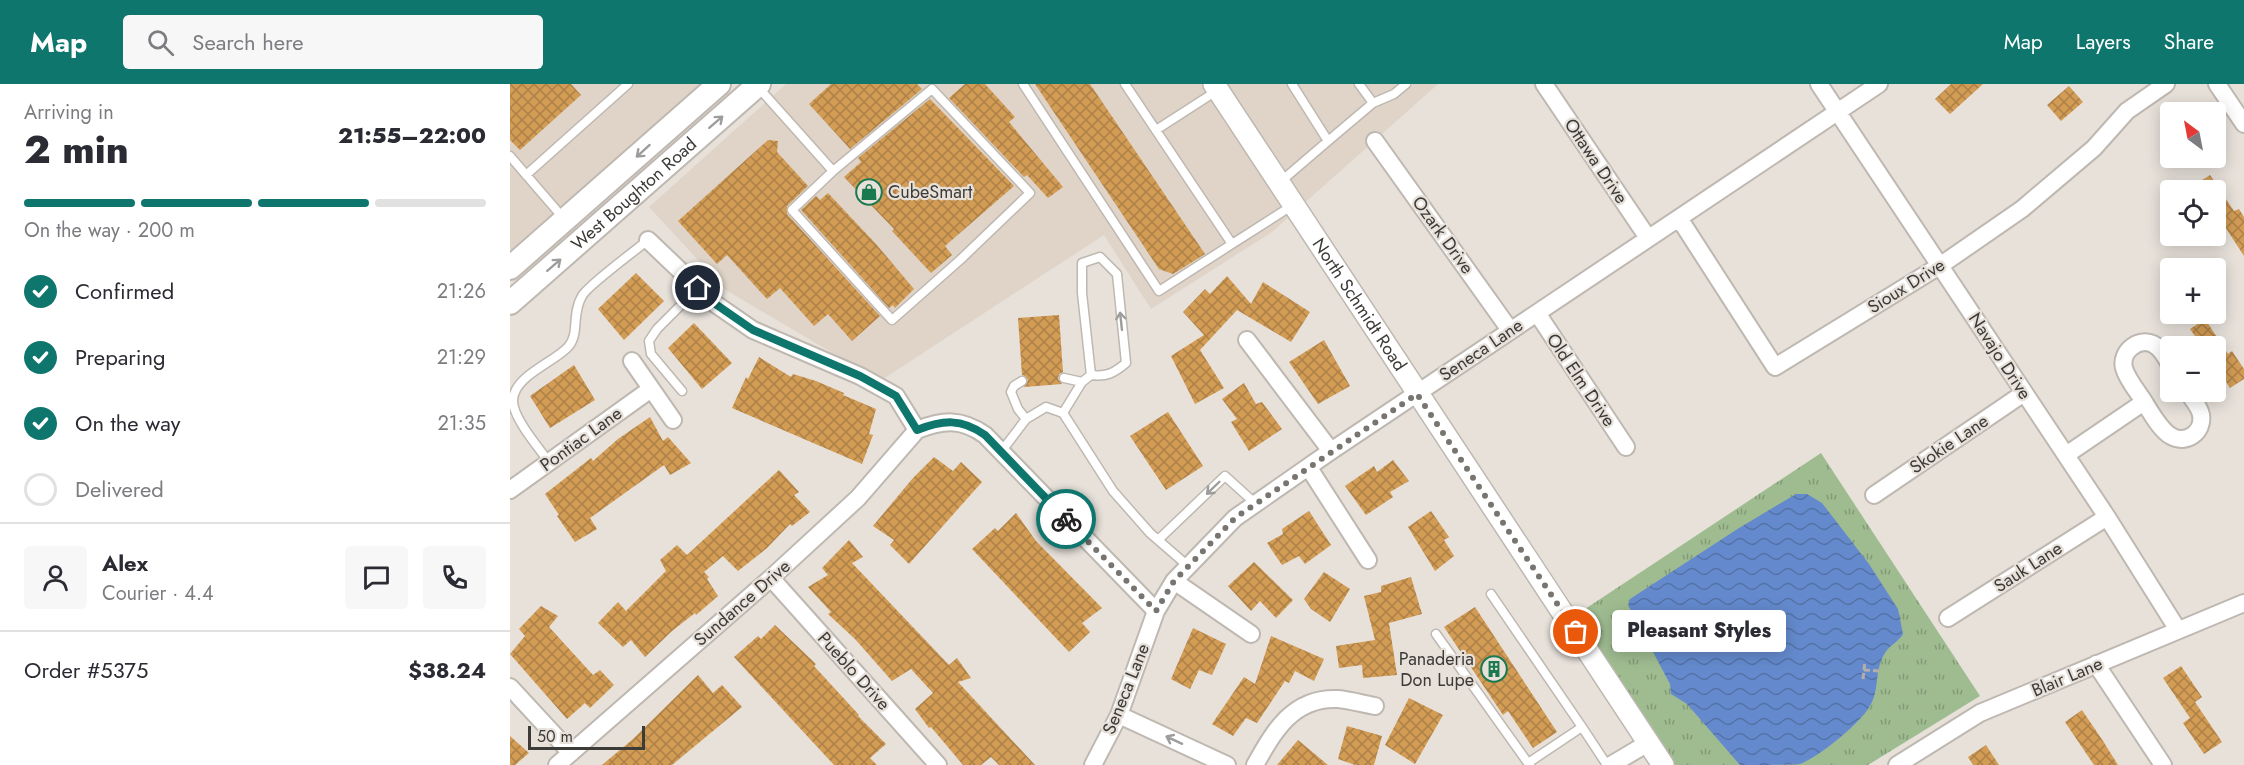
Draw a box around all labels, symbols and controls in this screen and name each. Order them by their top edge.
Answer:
search box [123,15,543,69]
text: Map [30,22,87,63]
icon: search [144,26,177,59]
text: Search here [192,26,304,58]
text: Map [2004,27,2043,57]
text: Layers [2076,27,2131,57]
text: Share [2164,27,2214,57]
text: Arriving in [24,98,114,127]
north arrow [2160,102,2226,168]
map controls [2160,102,2226,402]
street label: Ottawa Drive [1558,113,1634,209]
one-way arrow [708,115,723,129]
text: 21:55–22:00 [338,119,486,151]
text: 2 min [24,121,129,178]
street label: West Boughton Road [565,132,702,256]
one-way arrow [636,144,651,158]
shop icon: CubeSmart [854,177,884,207]
place label: CubeSmart [888,179,973,205]
button: locate [2160,180,2226,246]
street label: Ozark Drive [1406,191,1480,279]
text: On the way · 200 m [24,216,195,245]
street label: North Schmidt Road [1306,233,1413,376]
street label: Sioux Drive [1862,252,1950,320]
one-way arrow [546,258,561,272]
button: + [2160,258,2226,324]
pin [672,262,723,313]
icon: home [681,271,714,304]
icon: check [24,275,57,308]
text: Confirmed [75,275,174,307]
text: 21:26 [437,277,486,306]
street label: Navajo Drive [1962,307,2038,405]
one-way arrow [1115,311,1126,331]
street label: Seneca Lane [1434,312,1528,388]
street label: Old Elm Drive [1540,328,1622,432]
button: − [2160,336,2226,402]
icon: check [24,341,57,374]
text: Preparing [75,341,166,373]
text: 21:29 [437,343,486,372]
street label: Pontiac Lane [535,400,627,478]
icon: check [24,407,57,440]
text: On the way [75,407,180,439]
street label: Skokie Lane [1904,408,1994,480]
text: 21:35 [437,409,486,438]
text: Delivered [75,473,164,505]
one-way arrow [1205,481,1220,495]
courier [1036,489,1096,549]
icon: bike [1050,503,1083,536]
street label: Sauk Lane [1989,535,2067,599]
button: person [24,546,87,609]
button: chat [345,546,408,609]
button: phone [423,546,486,609]
text: Alex [102,547,148,579]
street label: Sundance Drive [688,554,796,652]
text: Courier · 4.4 [102,579,214,608]
pin [1550,606,1601,657]
callout: Pleasant Styles [1612,611,1786,653]
icon: bag [1559,615,1592,648]
text: Pleasant Styles [1627,616,1771,645]
street label: Pueblo Drive [812,626,896,716]
street label: Seneca Lane [1096,640,1156,738]
place label: Panaderia Don Lupe [1399,646,1474,693]
street label: Blair Lane [2028,650,2106,704]
text: Order #5375 [24,654,148,686]
text: $38.24 [408,654,486,686]
building icon: Panaderia Don Lupe [1479,654,1509,684]
scale bar [528,723,645,750]
text: 50 m [537,725,573,748]
one-way arrow [1166,734,1184,746]

